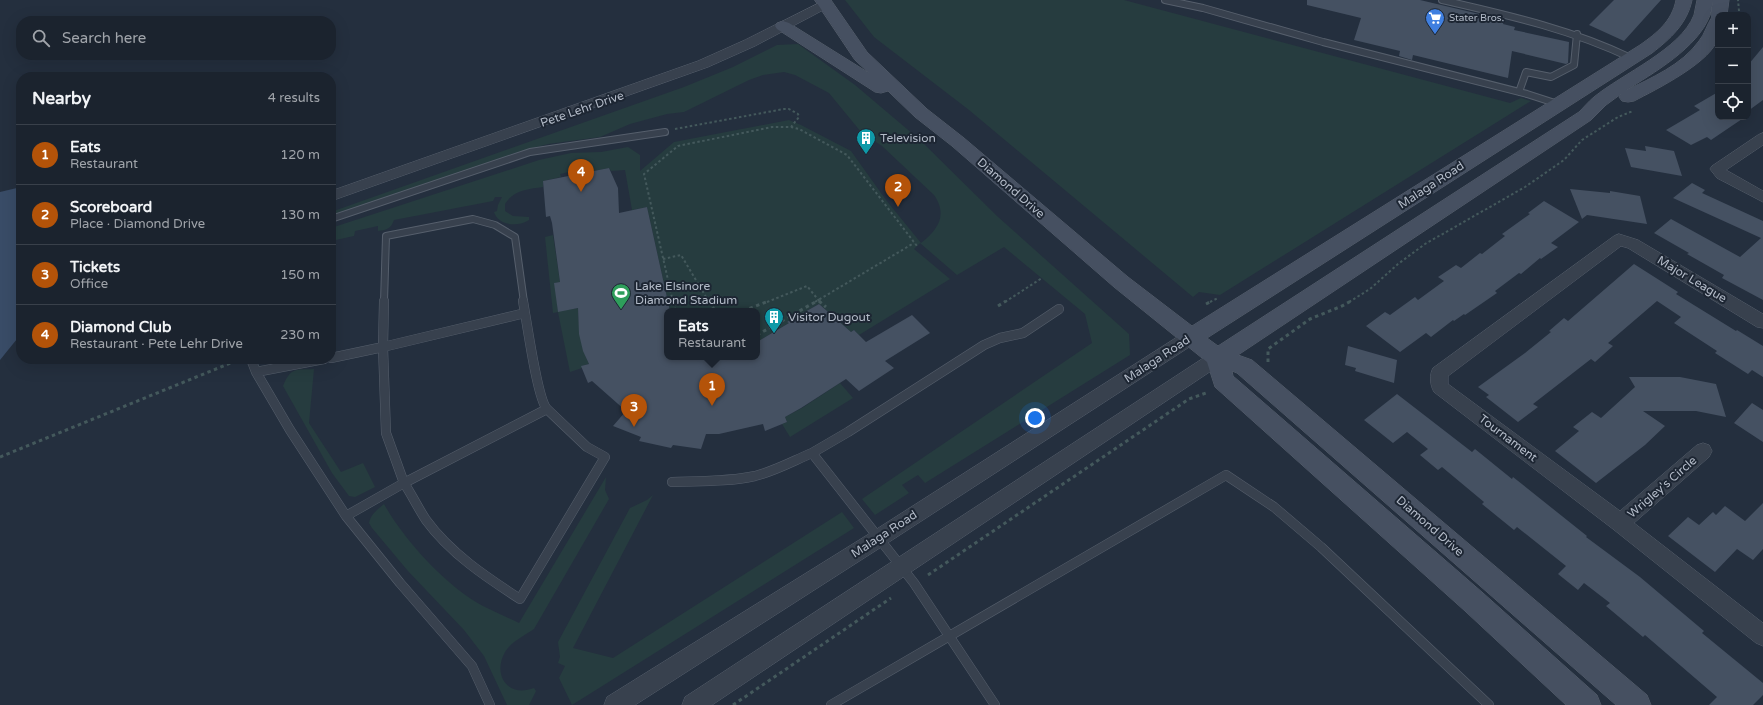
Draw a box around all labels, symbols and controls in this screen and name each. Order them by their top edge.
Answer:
supermarket icon: Stater Bros. [1424,7,1446,35]
place label: Stater Bros. [1449,12,1504,24]
map controls [1715,12,1751,120]
button: + [1715,12,1751,48]
search box [16,16,336,60]
icon: search [30,27,52,49]
text: Search here [62,29,146,47]
button: − [1715,48,1751,84]
button: locate [1715,84,1751,120]
text: Nearby [32,88,91,109]
street label: Pete Lehr Drive [538,88,626,130]
text: 4 results [268,90,320,106]
building icon: Television [855,127,877,155]
place label: Television [880,131,936,145]
text: Eats [70,138,101,156]
text: 1 [41,147,49,163]
text: 120 m [280,147,320,163]
street label: Diamond Drive [975,155,1048,221]
text: Restaurant [70,156,138,172]
pin: 4 [568,159,594,192]
street label: Malaga Road [1395,159,1467,211]
pin: 2 [885,174,911,207]
text: Scoreboard [70,198,152,216]
text: 2 [41,207,49,223]
text: 130 m [280,207,320,223]
text: Place · Diamond Drive [70,216,205,232]
street label: Major League [1655,253,1729,305]
text: Tickets [70,258,120,276]
text: 3 [41,267,49,283]
text: 150 m [280,267,320,283]
text: Office [70,276,108,292]
place label: Lake Elsinore Diamond Stadium [635,279,737,307]
sports icon: Lake Elsinore Diamond Stadium [610,282,632,310]
building icon: Visitor Dugout [763,306,785,334]
popup [664,308,760,360]
place label: Visitor Dugout [788,310,871,324]
text: Eats [678,317,709,335]
text: Diamond Club [70,318,171,336]
text: 4 [41,327,49,343]
text: 230 m [280,327,320,343]
street label: Malaga Road [1121,333,1193,385]
text: Restaurant [678,335,746,351]
text: Restaurant · Pete Lehr Drive [70,336,243,352]
pin: 1 [699,373,725,406]
pin: 3 [621,394,647,427]
your location [1025,408,1045,428]
street label: Tournament [1476,412,1540,465]
street label: Wrigley's Circle [1625,453,1700,521]
street label: Diamond Drive [1394,493,1467,559]
street label: Malaga Road [848,508,920,560]

